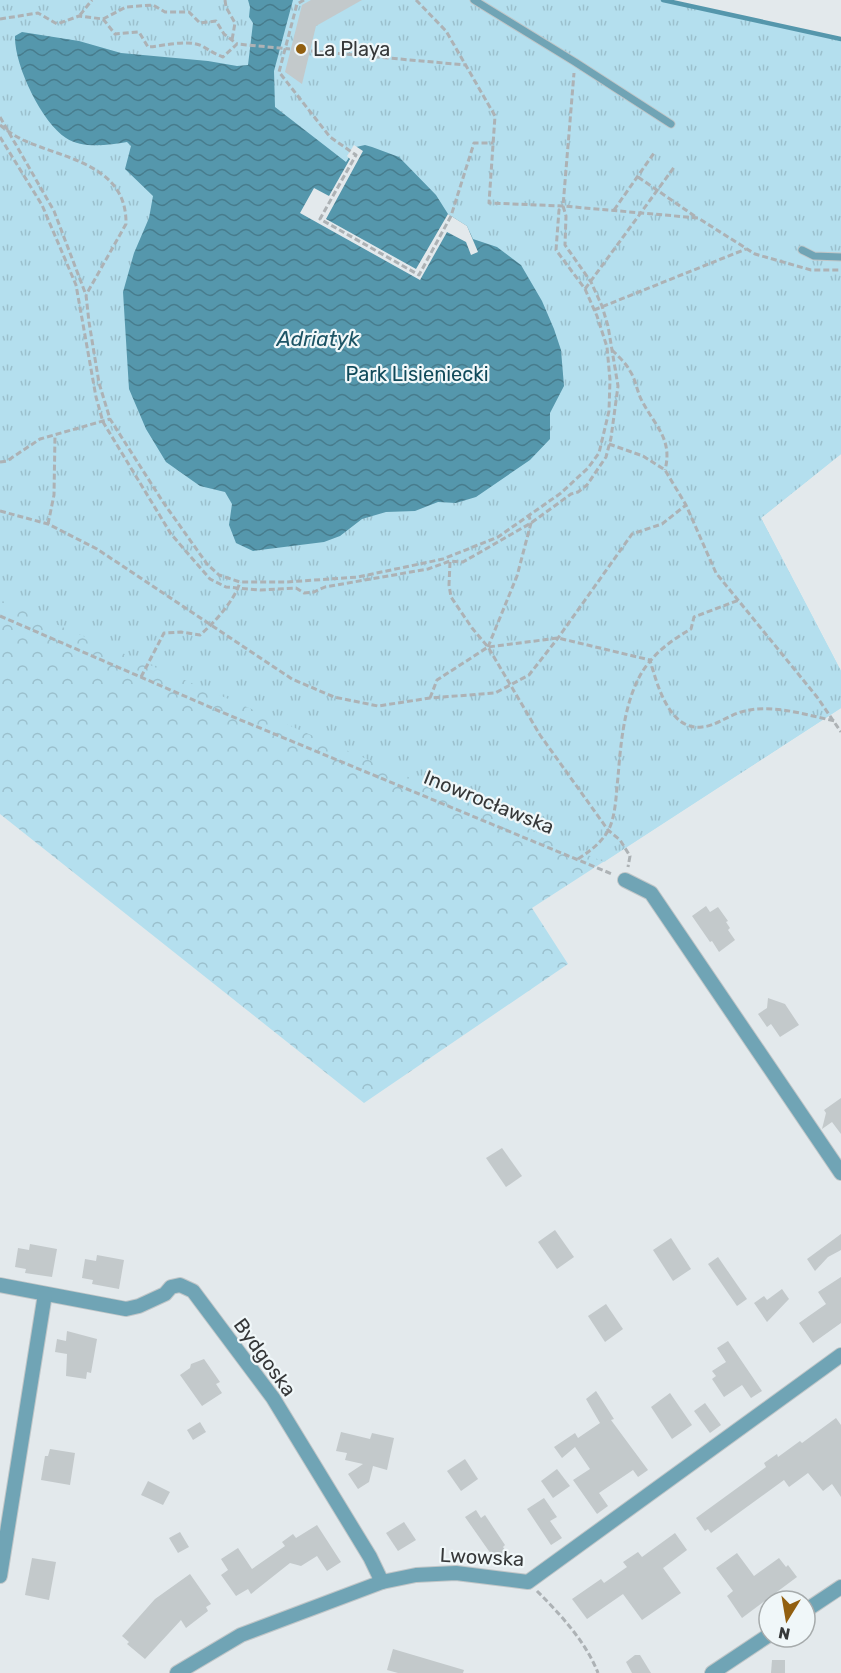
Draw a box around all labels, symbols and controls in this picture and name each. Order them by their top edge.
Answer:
place label: La Playa [313,37,390,61]
marker: La Playa [294,42,308,56]
water label: Adriatyk [276,326,360,351]
park label: Park Lisieniecki [345,362,489,386]
street label: Inowrocławska [420,765,558,839]
street label: Bydgoska [229,1313,301,1401]
street label: Lwowska [439,1543,525,1571]
north arrow [757,1589,817,1649]
text: N [777,1623,792,1644]

